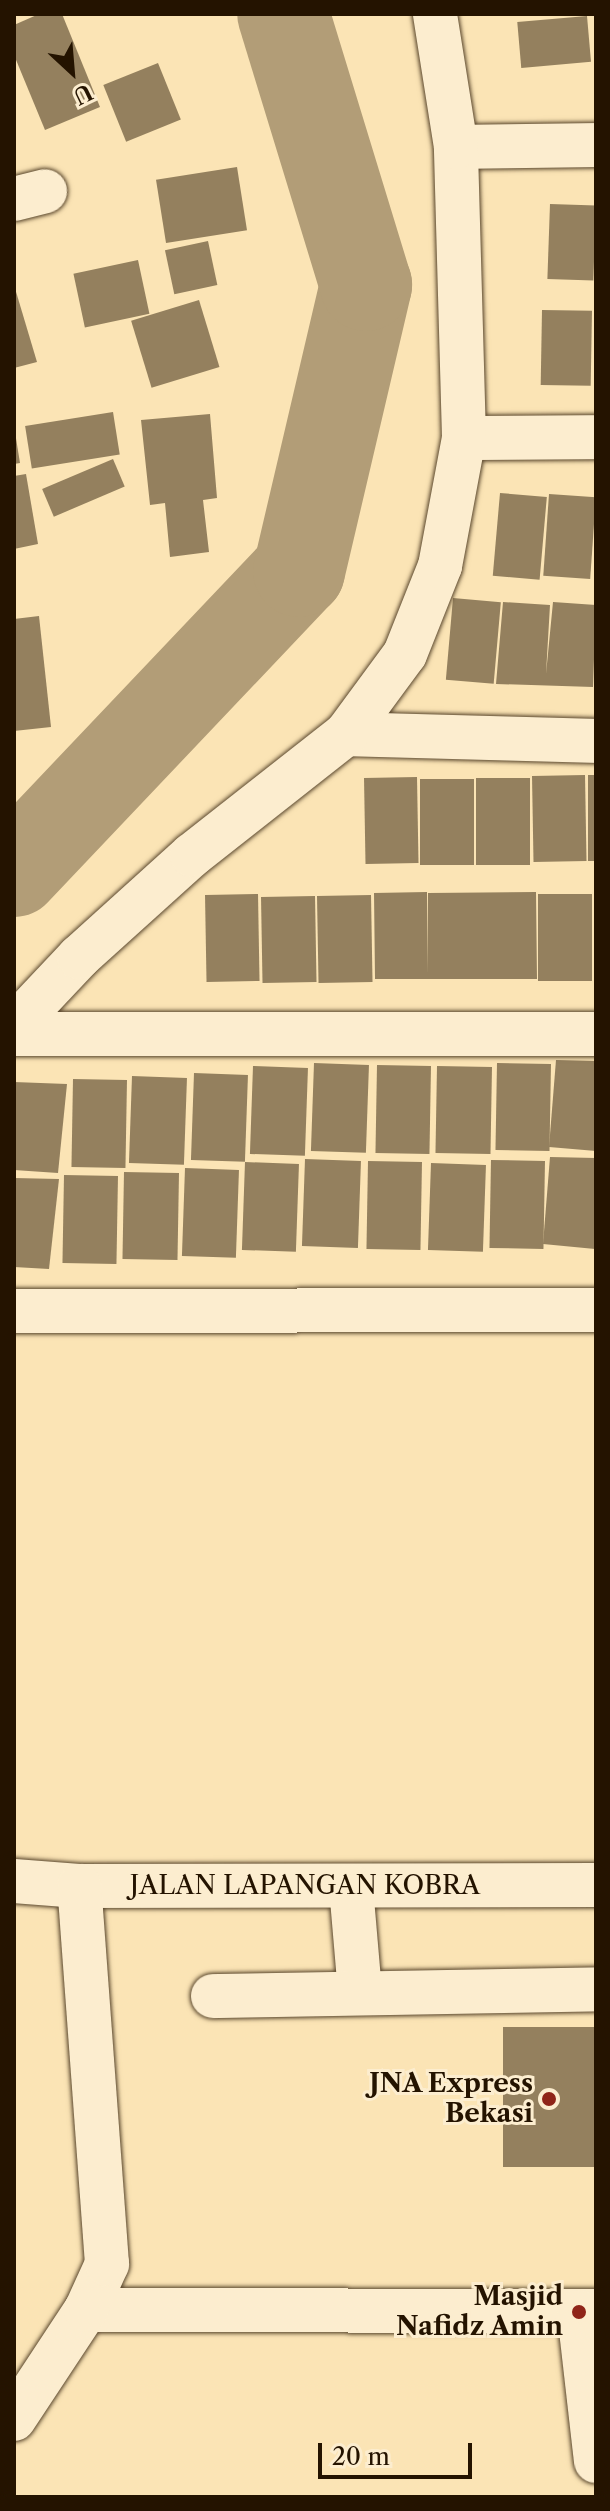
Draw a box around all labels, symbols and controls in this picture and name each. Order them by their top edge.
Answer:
north arrow [32,32,112,112]
text: U [69,78,97,110]
street label: JALAN LAPANGAN KOBRA [130,1870,480,1902]
place label: JNA Express Bekasi [368,2068,533,2130]
marker: JNA Express Bekasi [540,2090,558,2108]
place label: Masjid Nafidz Amin [395,2281,563,2342]
marker: Masjid Nafidz Amin [570,2303,588,2321]
scale bar [322,2427,476,2477]
text: 20 m [332,2442,390,2471]

